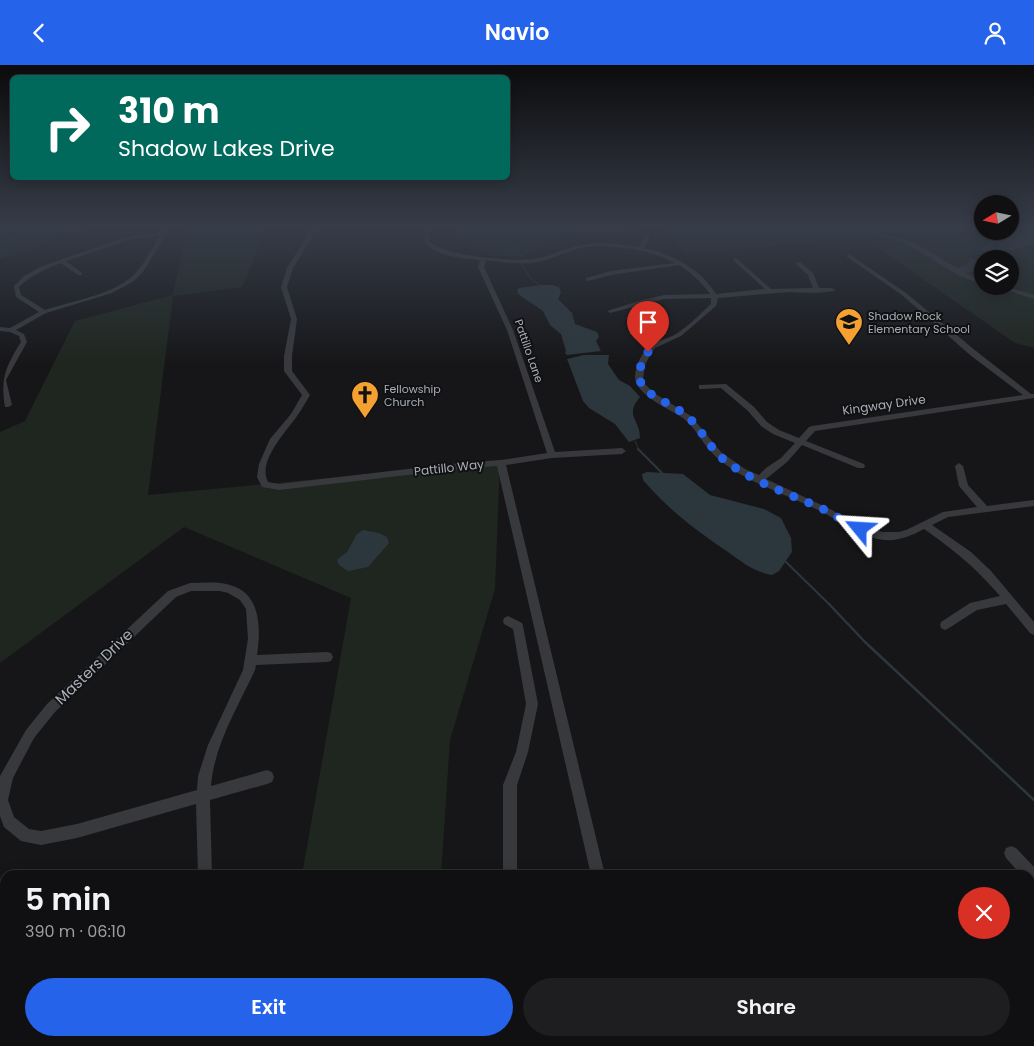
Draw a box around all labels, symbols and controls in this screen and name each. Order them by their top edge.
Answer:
text: Navio [485,17,549,48]
icon: back [25,19,53,47]
icon: person [981,19,1009,47]
text: 310 m [118,86,220,135]
icon: right [35,95,100,160]
text: Shadow Lakes Drive [118,133,335,164]
north arrow [974,195,1019,240]
map controls [974,195,1019,295]
button: layers [974,250,1019,295]
pin [627,301,669,352]
school or university icon: Shadow Rock Elementary School [834,307,864,346]
icon: arrive [634,308,662,336]
place label: Shadow Rock Elementary School [868,308,970,337]
street label: Pattillo Lane [511,317,547,385]
church icon: Fellowship Church [350,380,380,419]
place label: Fellowship Church [384,381,441,410]
street label: Kingway Drive [841,390,927,419]
street label: Pattillo Way [413,455,485,480]
position arrow [833,502,885,554]
street label: Masters Drive [50,624,137,709]
text: 5 min [25,878,111,921]
button: close [958,887,1010,939]
text: 390 m · 06:10 [25,920,126,943]
button: Exit [25,978,513,1036]
button: Share [523,978,1010,1036]

